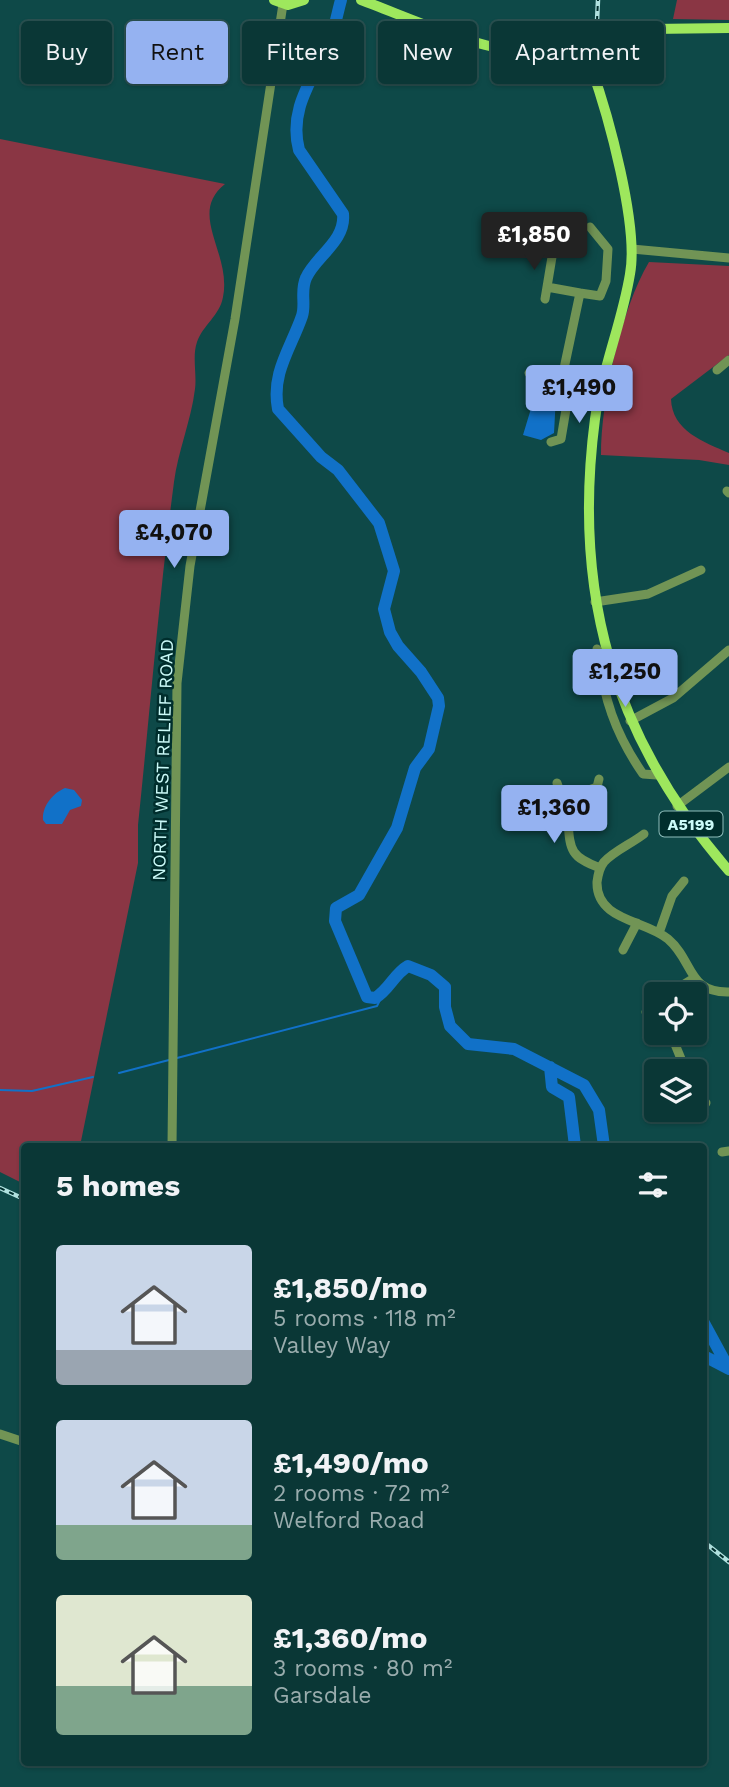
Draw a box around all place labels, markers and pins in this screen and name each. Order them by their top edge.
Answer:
pin: £1,850 [477,212,591,272]
pin: £1,490 [522,366,636,425]
pin: £4,070 [117,510,231,570]
pin: £1,250 [568,650,682,709]
pin: £1,360 [497,786,611,845]

